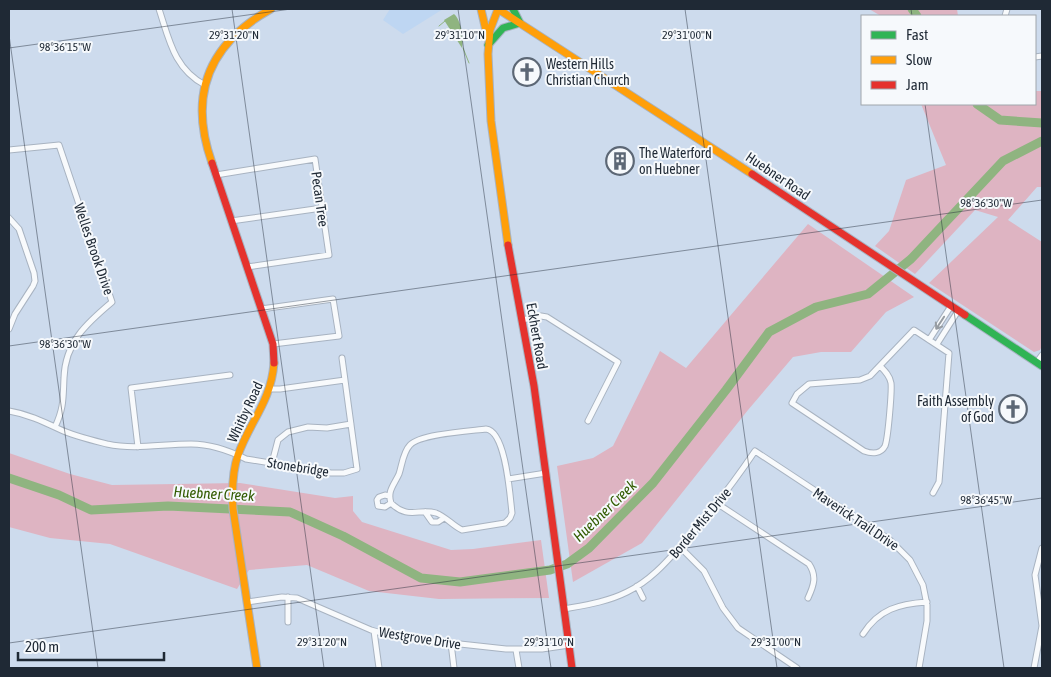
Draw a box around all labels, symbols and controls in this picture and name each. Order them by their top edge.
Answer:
legend [861,15,1036,105]
text: Fast [906,26,928,43]
text: 29°31'20"N [209,28,259,42]
text: 29°31'10"N [435,28,485,42]
text: 29°31'00"N [662,28,712,42]
text: 98°36'15"W [39,40,91,54]
text: Slow [906,51,932,68]
place label: Western Hills Christian Church [546,56,630,88]
church icon: Western Hills Christian Church [512,57,542,87]
text: Jam [906,76,929,93]
place label: The Waterford on Huebner [639,145,712,177]
building icon: The Waterford on Huebner [605,146,635,176]
street label: Huebner Road [743,149,813,203]
street label: Pecan Tree [308,170,332,228]
text: 98°36'30"W [960,196,1012,210]
street label: Welles Brook Drive [71,201,117,297]
street label: Eckhert Road [523,302,551,370]
one-way arrow [934,315,944,329]
text: 98°36'30"W [39,337,91,351]
street label: Whitby Road [224,379,266,445]
place label: Faith Assembly of God [917,393,994,425]
church icon: Faith Assembly of God [998,394,1028,424]
street label: Stonebridge [266,454,330,480]
water label: Huebner Creek [570,476,640,545]
water label: Huebner Creek [173,483,255,504]
street label: Maverick Trail Drive [810,484,902,554]
street label: Border Mist Drive [666,485,734,561]
text: 98°36'45"W [960,493,1012,507]
street label: Westgrove Drive [378,624,462,652]
scale bar [18,630,164,662]
text: 29°31'20"N [297,635,347,649]
text: 29°31'10"N [524,635,574,649]
text: 29°31'00"N [751,635,801,649]
text: 200 m [25,638,59,655]

